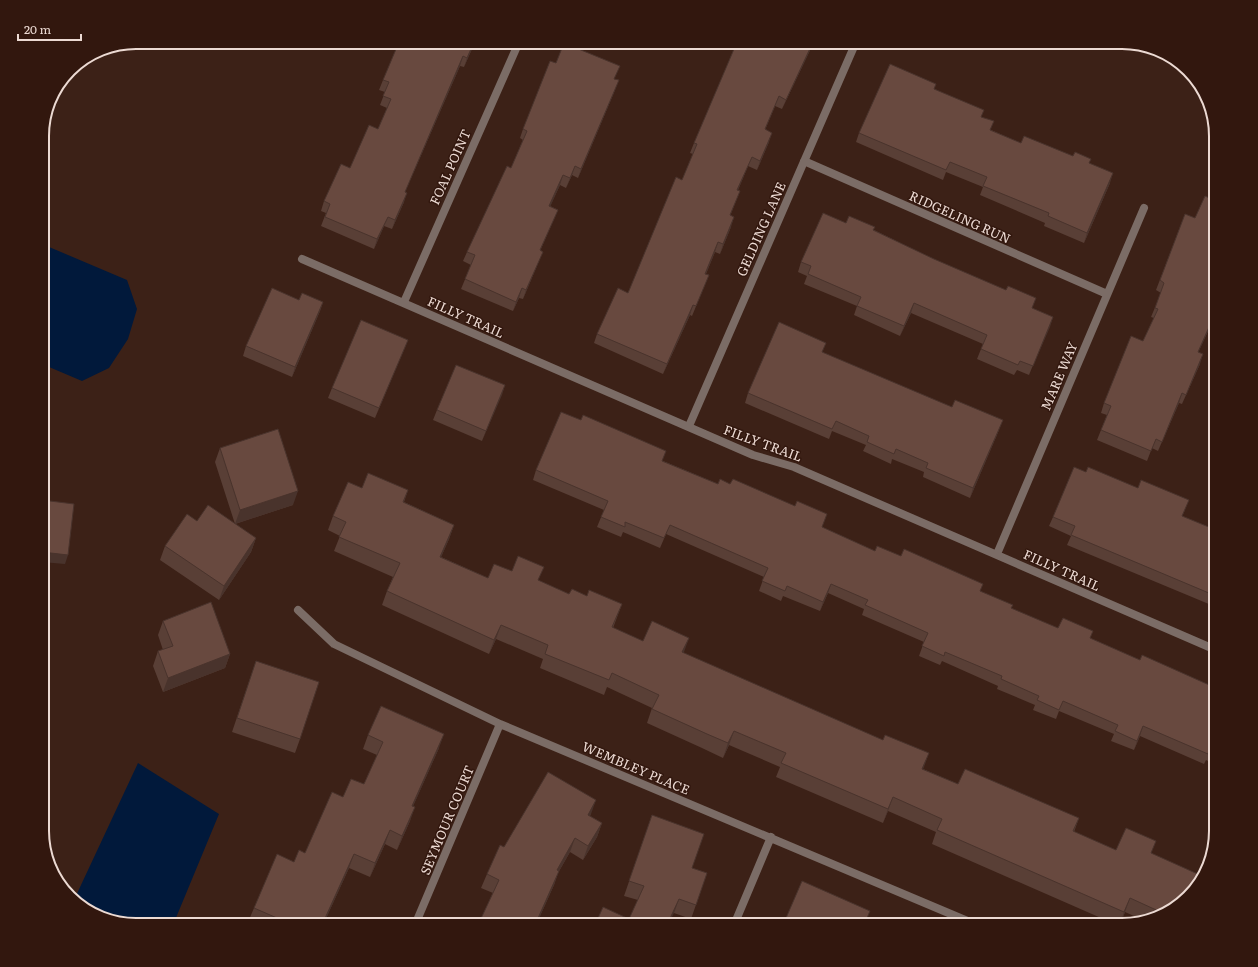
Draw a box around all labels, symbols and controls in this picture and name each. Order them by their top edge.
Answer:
scale bar [18,16,81,42]
text: 20 m [24,20,51,38]
street label: FOAL POINT [424,126,475,208]
street label: GELDING LANE [731,178,790,279]
street label: RIDGELING RUN [906,186,1014,248]
street label: FILLY TRAIL [425,291,508,342]
street label: MARE WAY [1036,338,1082,413]
street label: FILLY TRAIL [721,419,805,466]
street label: FILLY TRAIL [1021,544,1104,595]
street label: WEMBLEY PLACE [580,736,693,799]
street label: SEYMOUR COURT [415,762,478,878]

